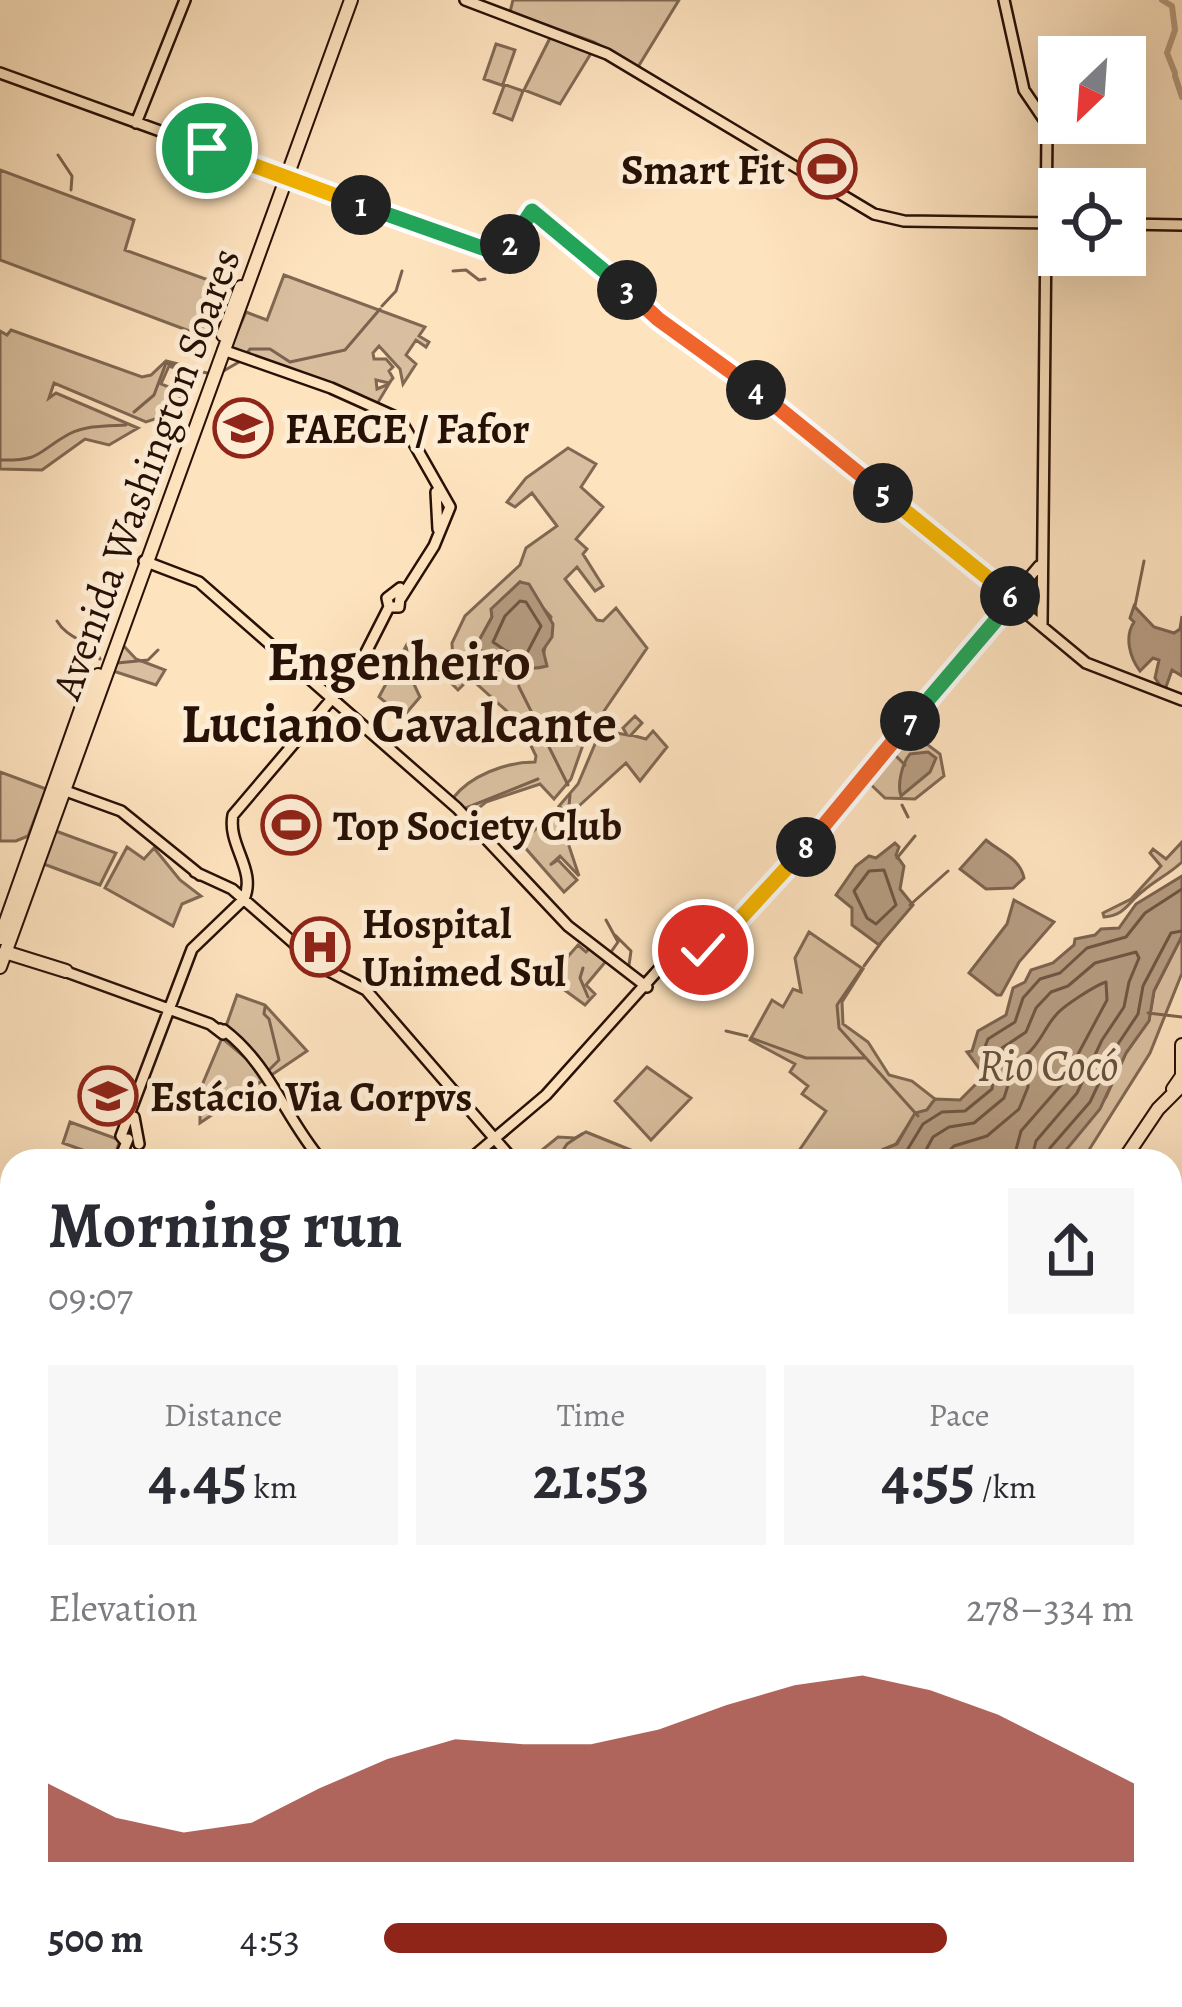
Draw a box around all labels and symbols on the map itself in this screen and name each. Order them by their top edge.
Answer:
north arrow [1038,36,1146,144]
pin [156,97,258,199]
sports icon: Smart Fit [796,138,858,200]
place label: Smart Fit [621,141,785,198]
pin: 1 [331,175,391,235]
pin: 2 [480,214,540,274]
street label: Avenida Washington Soares [37,240,254,707]
pin: 3 [597,260,657,320]
pin: 4 [726,360,786,420]
school or university icon: FAECE / Fafor [212,397,274,459]
place label: FAECE / Fafor [285,400,530,457]
pin: 5 [853,463,913,523]
pin: 6 [980,566,1040,626]
district label: Engenheiro Luciano Cavalcante [181,625,617,761]
pin: 7 [880,691,940,751]
sports icon: Top Society Club [260,794,322,856]
place label: Top Society Club [333,797,622,854]
pin: 8 [776,817,836,877]
place label: Hospital Unimed Sul [362,895,566,1000]
pin [652,899,754,1001]
hospital icon: Hospital Unimed Sul [289,916,351,978]
water label: Rio Cocó [977,1034,1119,1096]
school or university icon: Estácio Via Corpvs [77,1065,139,1127]
place label: Estácio Via Corpvs [150,1068,472,1125]

